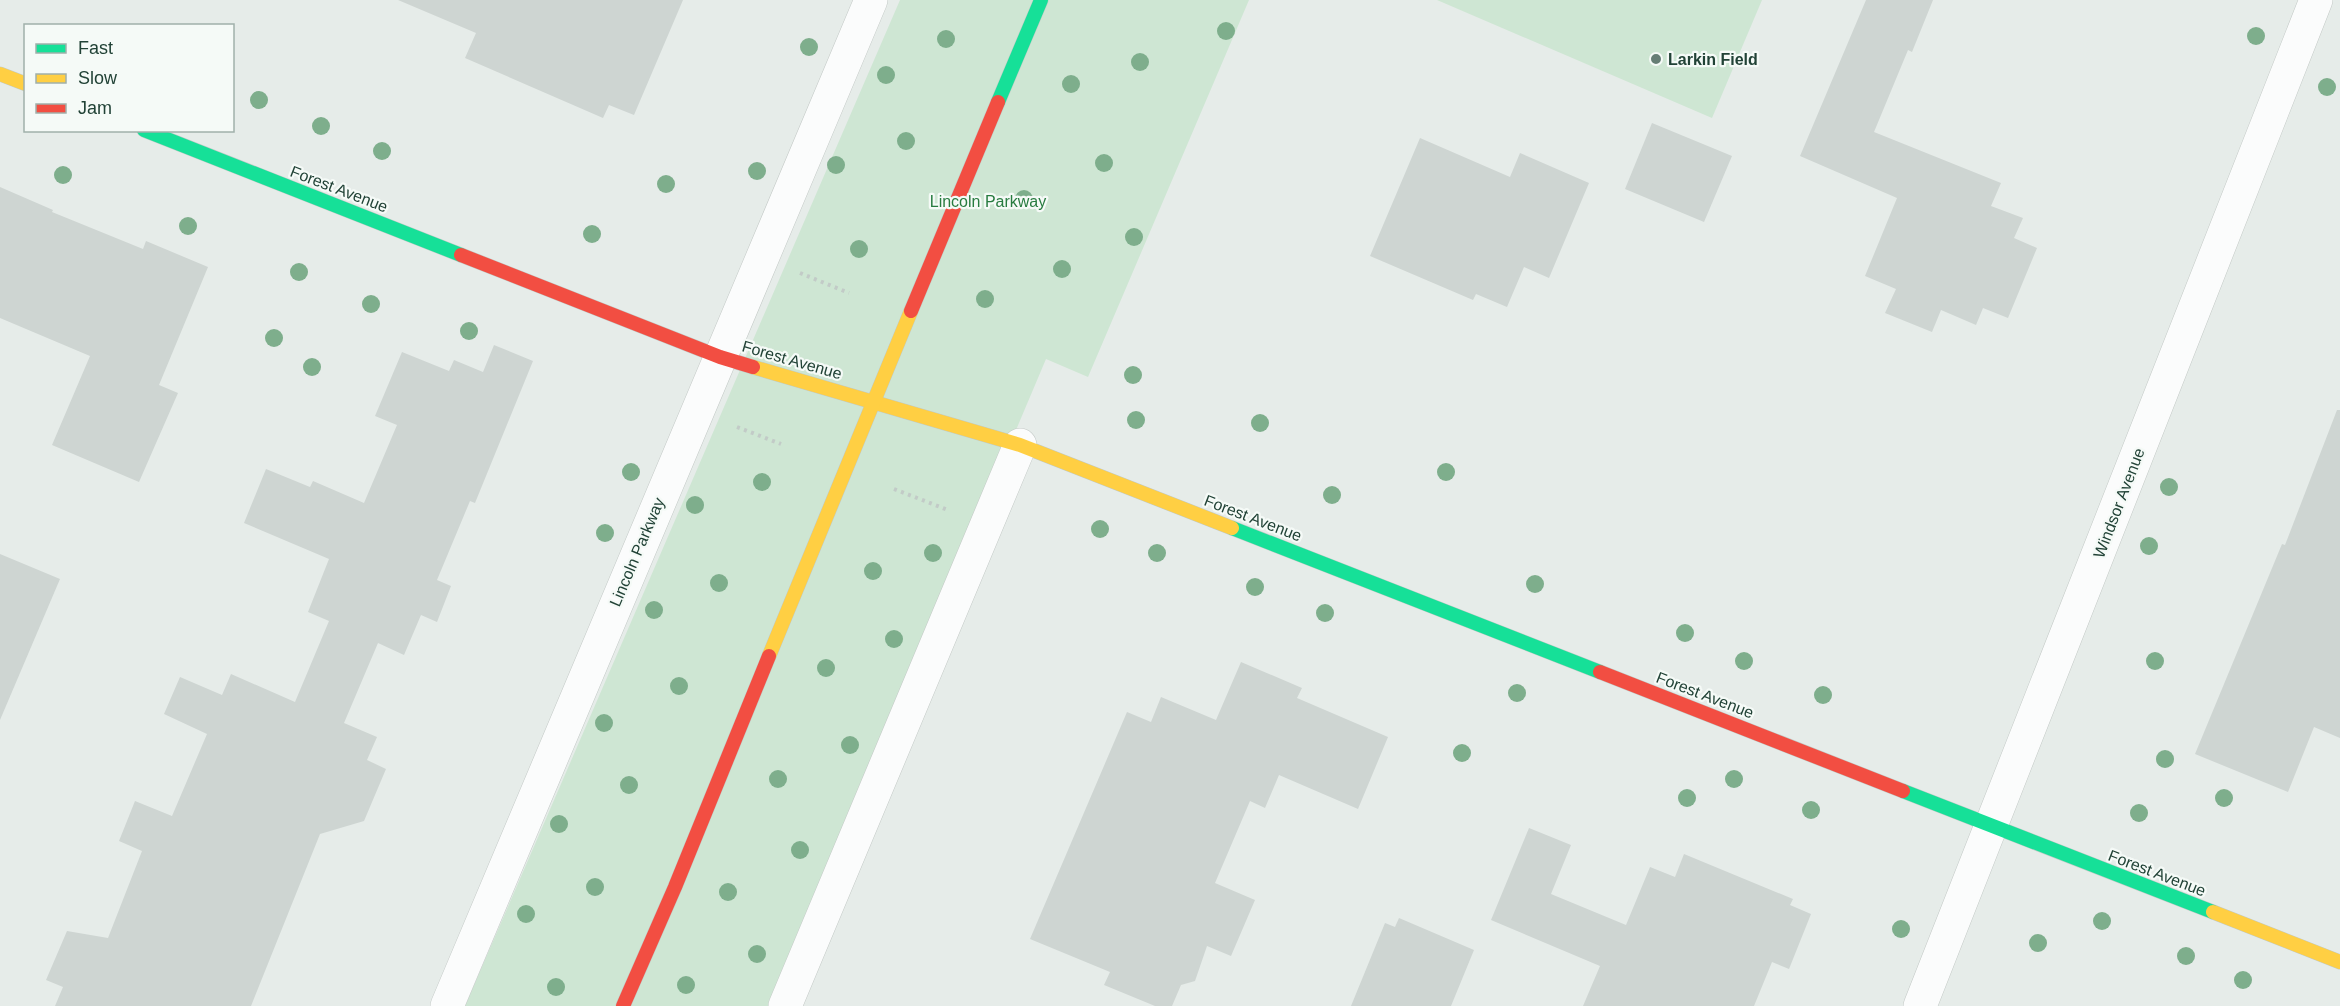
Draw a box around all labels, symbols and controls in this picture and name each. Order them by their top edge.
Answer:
legend [24,24,234,132]
text: Fast [78,38,113,58]
place label: Larkin Field [1668,51,1758,68]
marker: Larkin Field [1649,52,1663,66]
text: Slow [78,68,118,88]
text: Jam [78,98,112,118]
street label: Forest Avenue [288,163,390,215]
park label: Lincoln Parkway [930,193,1046,210]
street label: Forest Avenue [740,338,844,382]
street label: Windsor Avenue [2090,446,2148,560]
street label: Forest Avenue [1202,492,1304,544]
street label: Lincoln Parkway [606,495,668,609]
street label: Forest Avenue [1654,669,1756,721]
street label: Forest Avenue [2106,847,2208,899]

